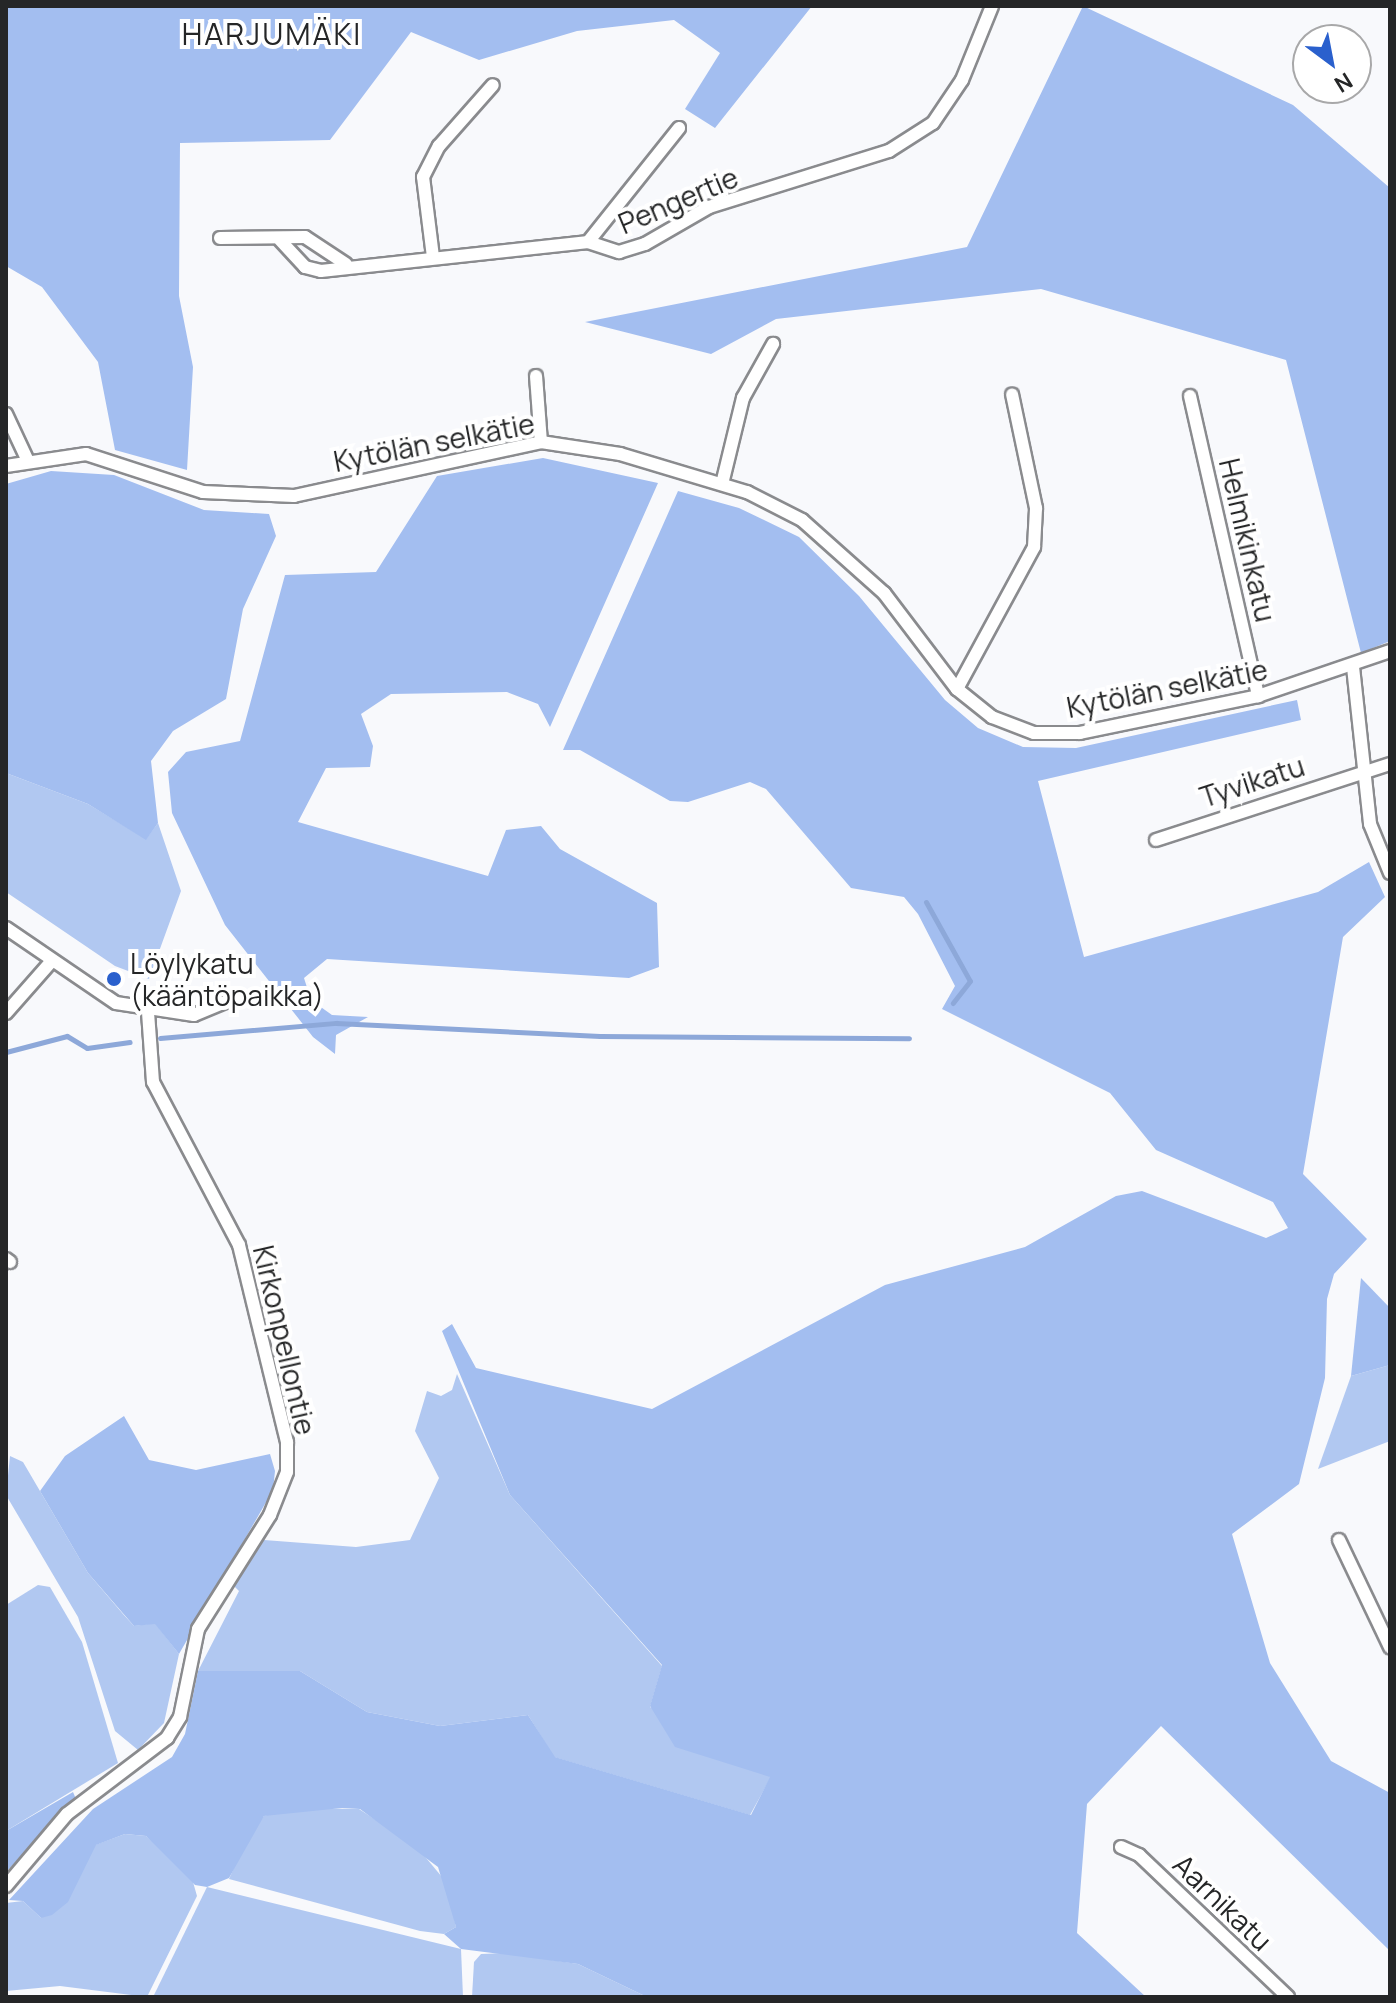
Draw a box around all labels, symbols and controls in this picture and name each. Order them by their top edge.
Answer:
district label: HARJUMÄKI [182,16,362,52]
north arrow [1292,24,1372,104]
text: N [1329,66,1358,100]
street label: Pengertie [613,160,743,240]
street label: Kytölän selkätie [331,406,537,478]
street label: Helmikinkatu [1213,455,1283,625]
street label: Kytölän selkätie [1064,652,1270,724]
street label: Tyvikatu [1196,748,1308,814]
place label: Löylykatu (kääntöpaikka) [130,946,324,1012]
marker: Löylykatu (kääntöpaikka) [105,970,123,988]
street label: Kirkonpellontie [247,1242,323,1438]
street label: Aarnikatu [1167,1847,1279,1957]

